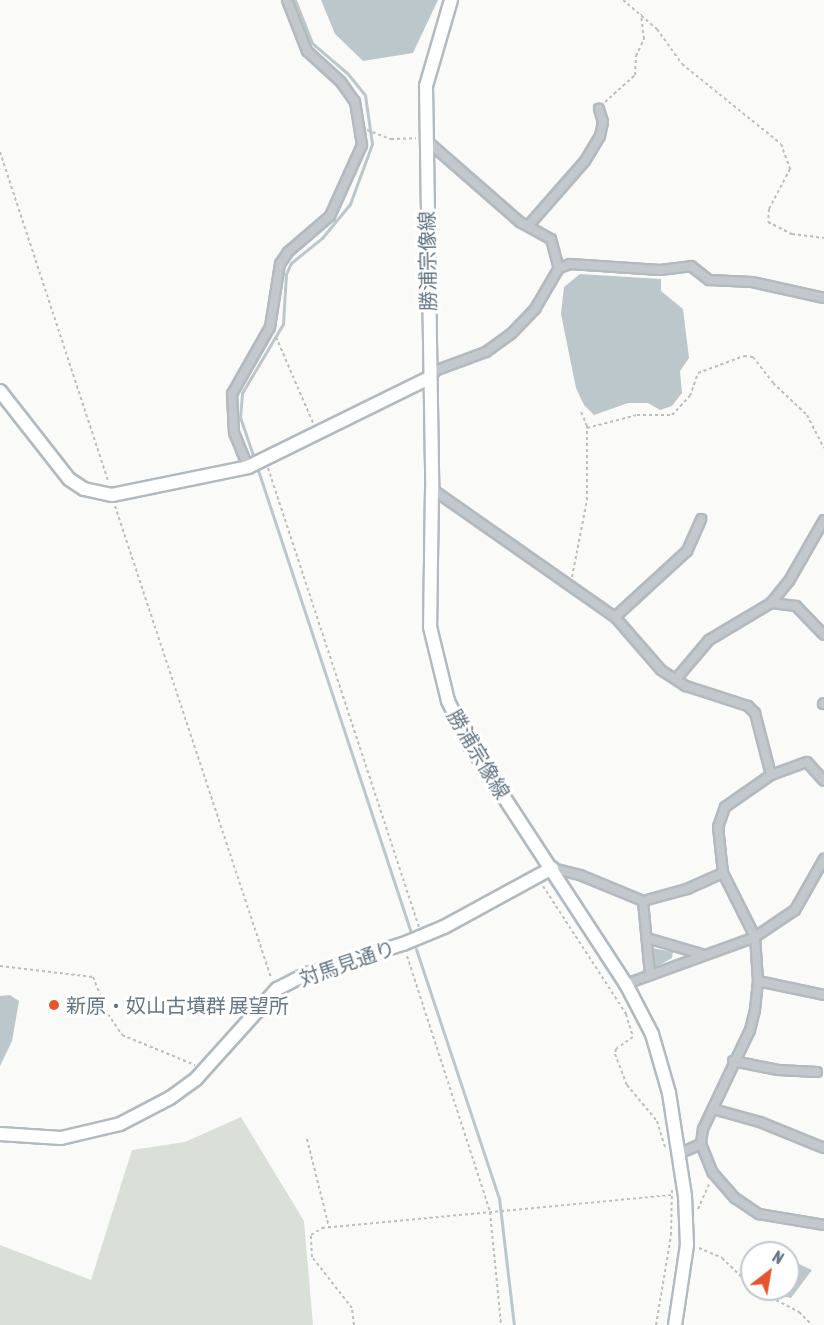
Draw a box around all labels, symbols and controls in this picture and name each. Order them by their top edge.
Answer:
street label: 勝浦宗像線 [414,211,440,311]
street label: 勝浦宗像線 [443,705,515,803]
street label: 対馬見通り [296,935,398,991]
place label: 新原・奴山古墳群 展望所 [66,993,289,1017]
marker: 新原・奴山古墳群 展望所 [47,998,61,1012]
north arrow [740,1241,800,1301]
text: N [770,1247,787,1267]

